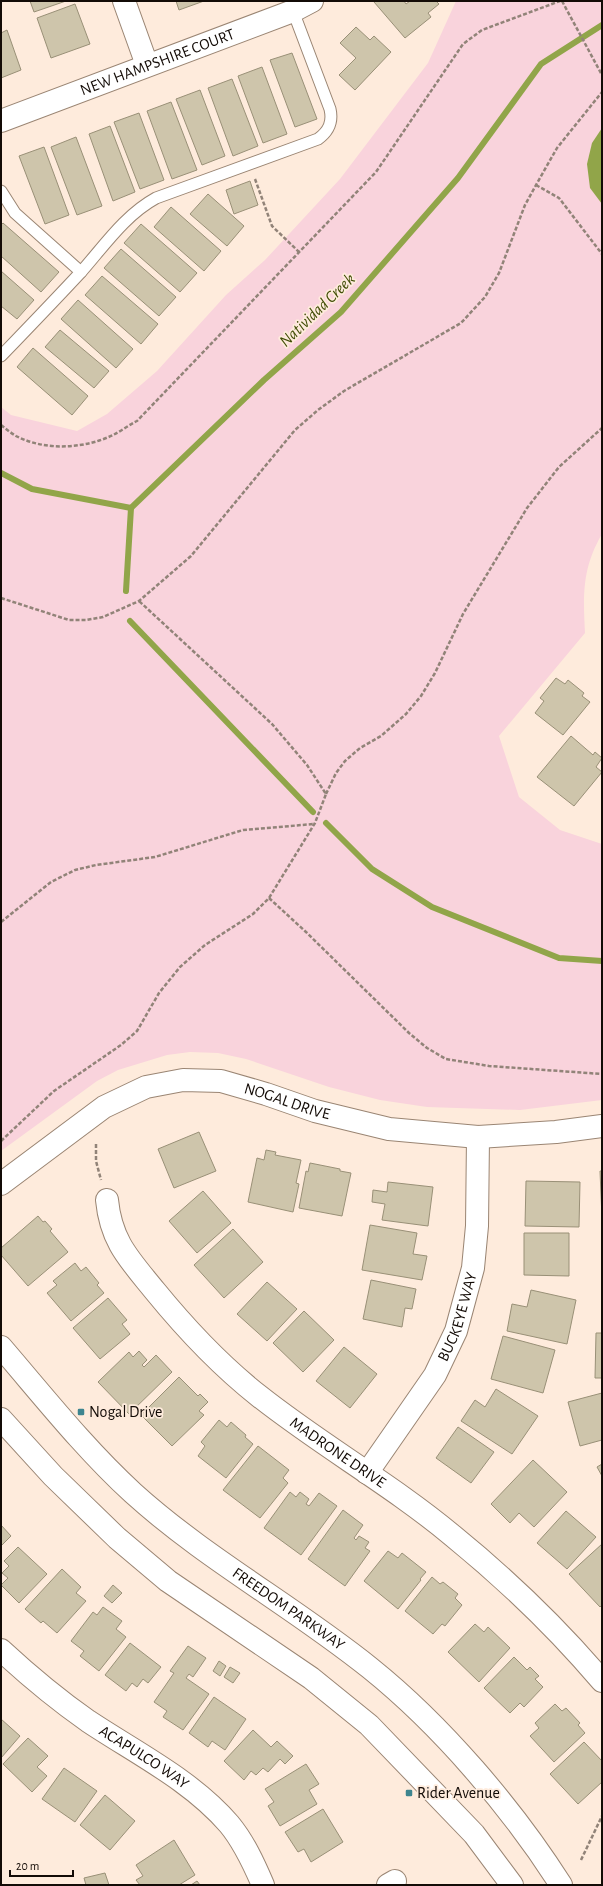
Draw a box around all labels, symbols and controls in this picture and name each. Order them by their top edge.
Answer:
street label: NEW HAMPSHIRE COURT [78,26,237,98]
water label: Natividad Creek [276,270,358,350]
street label: NOGAL DRIVE [243,1080,332,1122]
street label: BUCKEYE WAY [435,1270,480,1364]
place label: Nogal Drive [89,1404,162,1420]
marker: Nogal Drive [76,1407,86,1417]
street label: MADRONE DRIVE [287,1414,389,1491]
street label: FREEDOM PARKWAY [230,1564,348,1654]
street label: ACAPULCO WAY [96,1722,192,1792]
place label: Rider Avenue [417,1785,500,1801]
marker: Rider Avenue [404,1788,414,1798]
scale bar [10,1852,73,1878]
text: 20 m [16,1860,39,1872]

